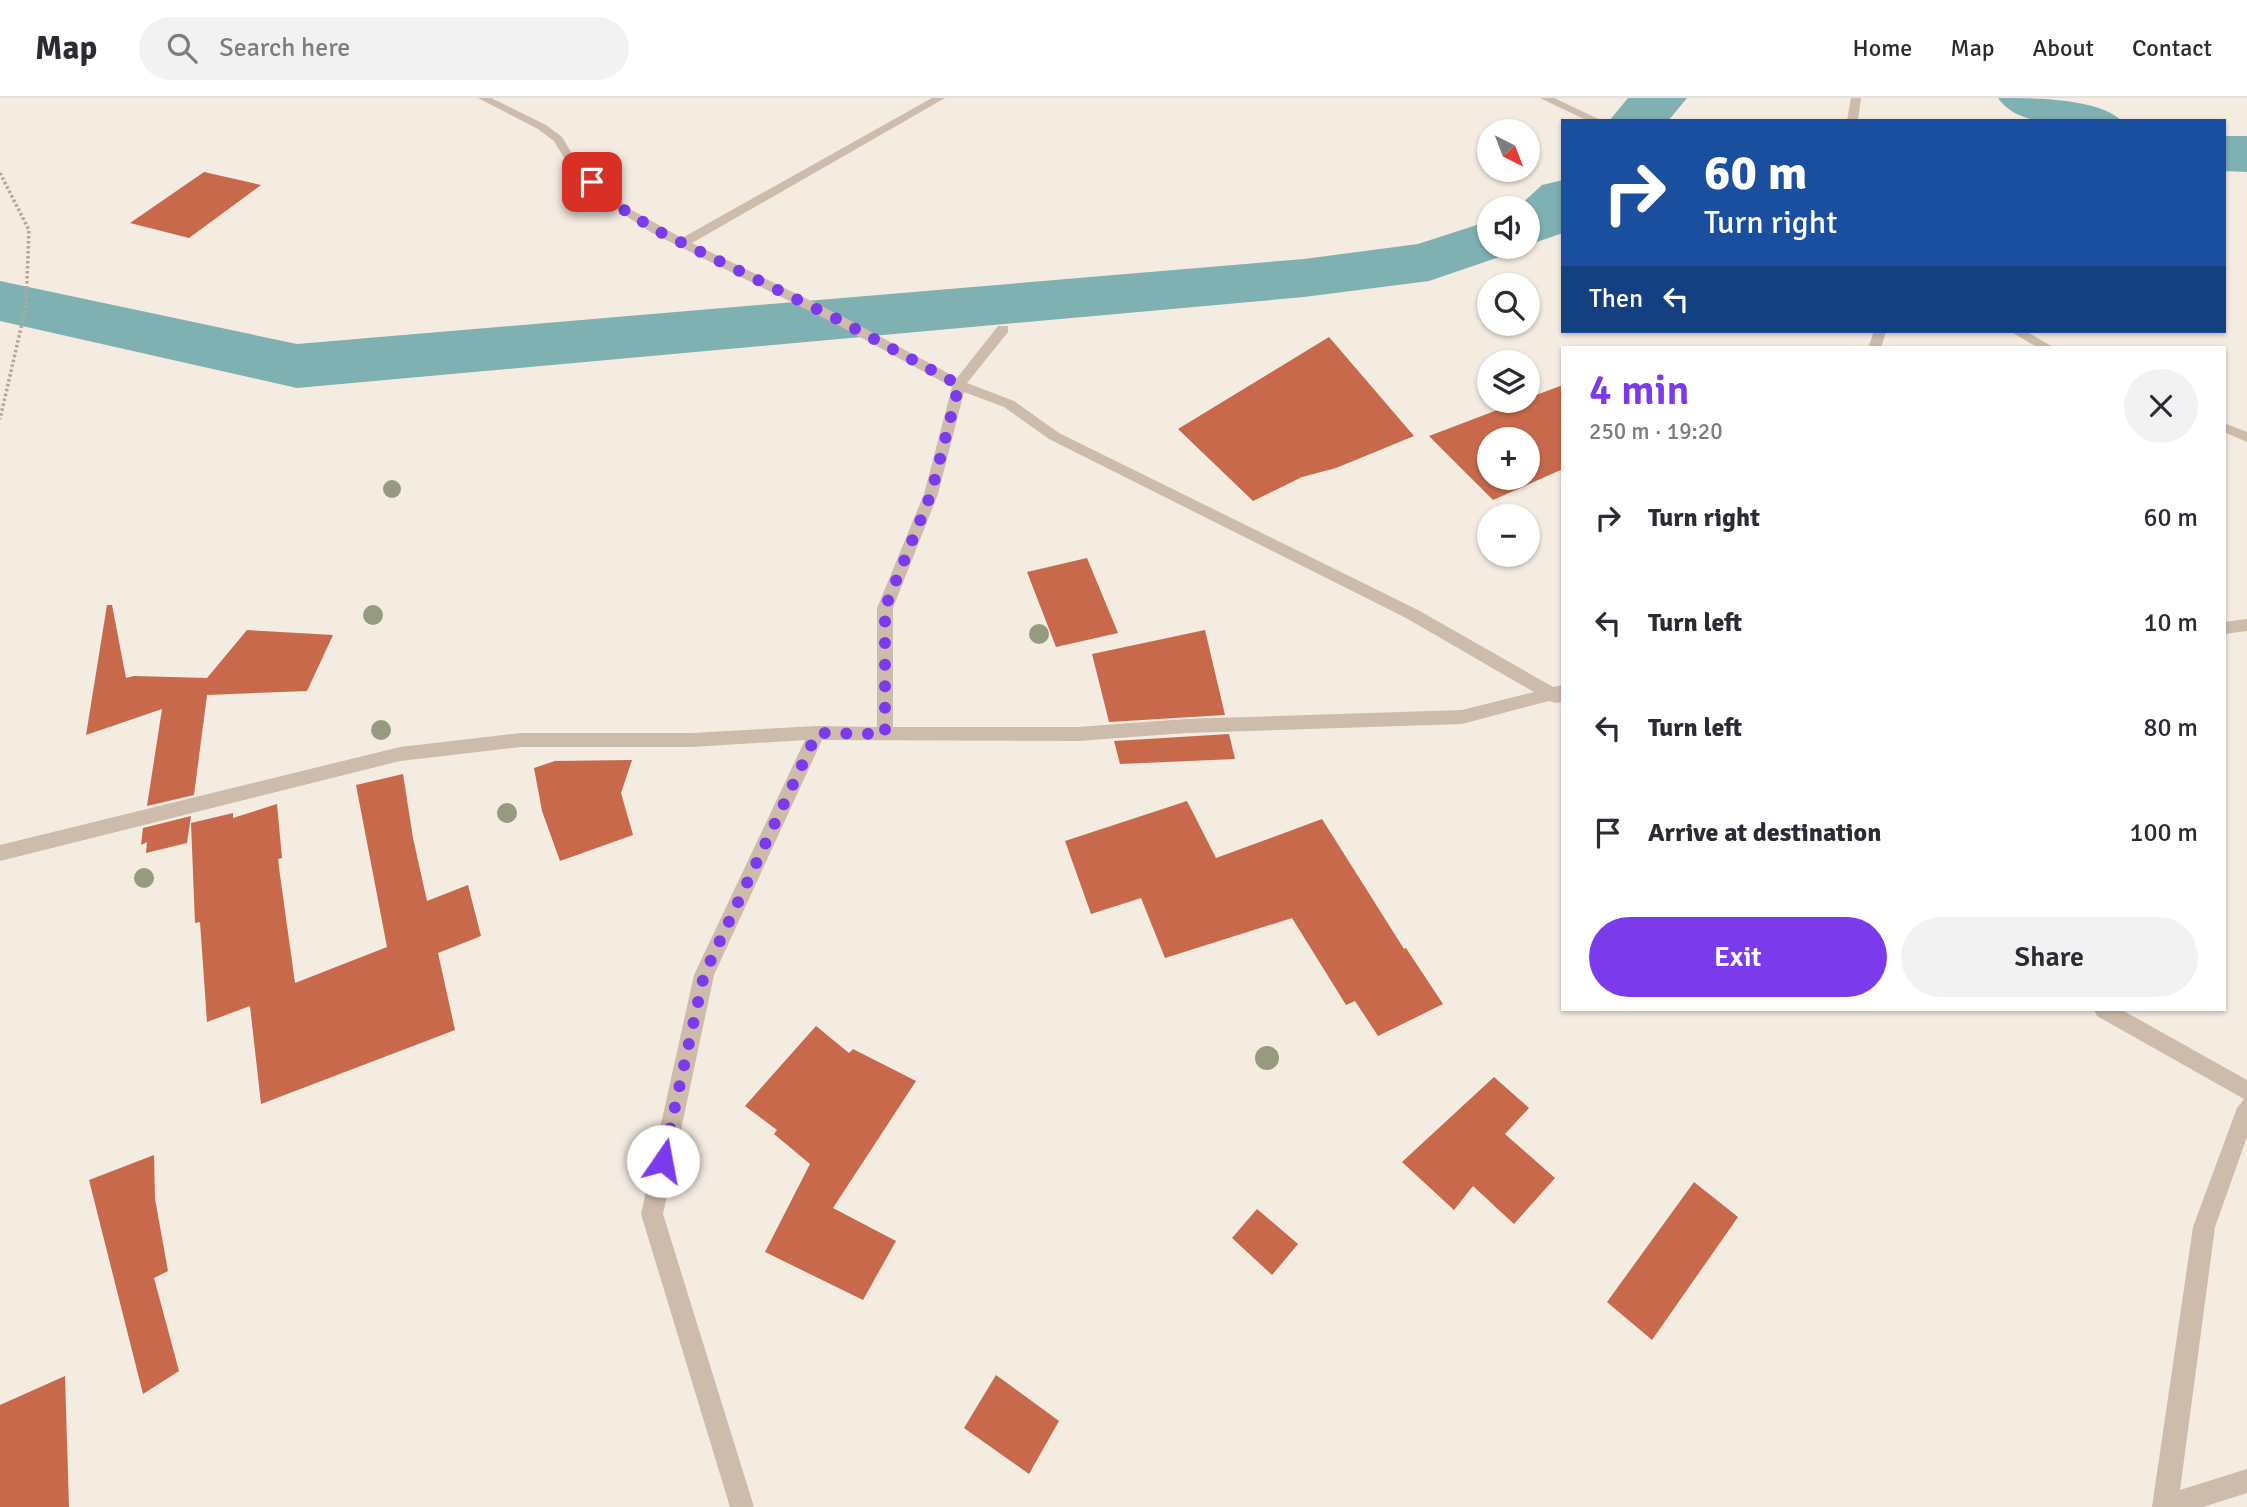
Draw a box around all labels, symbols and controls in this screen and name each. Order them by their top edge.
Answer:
search box [139,17,629,80]
text: Map [35,28,97,69]
icon: search [163,29,201,67]
text: Search here [219,32,350,64]
text: Home [1852,33,1912,63]
text: Map [1950,33,1995,63]
text: About [2033,33,2094,63]
text: Contact [2132,33,2212,63]
north arrow [1477,119,1540,182]
map controls [1477,119,1540,567]
text: 60 m [1704,143,1807,203]
icon: right [1589,147,1680,238]
pin [562,152,622,212]
icon: arrive [573,163,611,201]
button: sound [1477,196,1540,259]
text: Turn right [1704,203,1837,242]
button: search [1477,273,1540,336]
icon: left [1657,280,1695,318]
text: Then [1589,283,1643,315]
button: layers [1477,350,1540,413]
text: 4 min [1589,365,1690,416]
button: close [2124,369,2198,443]
text: 250 m · 19:20 [1589,417,1723,446]
button: + [1477,427,1540,490]
icon: right [1589,499,1627,537]
text: Turn right [1648,502,1760,534]
text: 60 m [2143,502,2198,534]
button: − [1477,504,1540,567]
icon: left [1589,604,1627,642]
text: Turn left [1648,607,1742,639]
text: 10 m [2143,607,2198,639]
icon: left [1589,709,1627,747]
text: Turn left [1648,712,1742,744]
text: 80 m [2143,712,2198,744]
icon: arrive [1589,814,1627,852]
text: Arrive at destination [1648,817,1881,849]
text: 100 m [2129,817,2198,849]
button: Exit [1589,917,1887,997]
button: Share [1901,917,2198,997]
position arrow [626,1124,700,1198]

